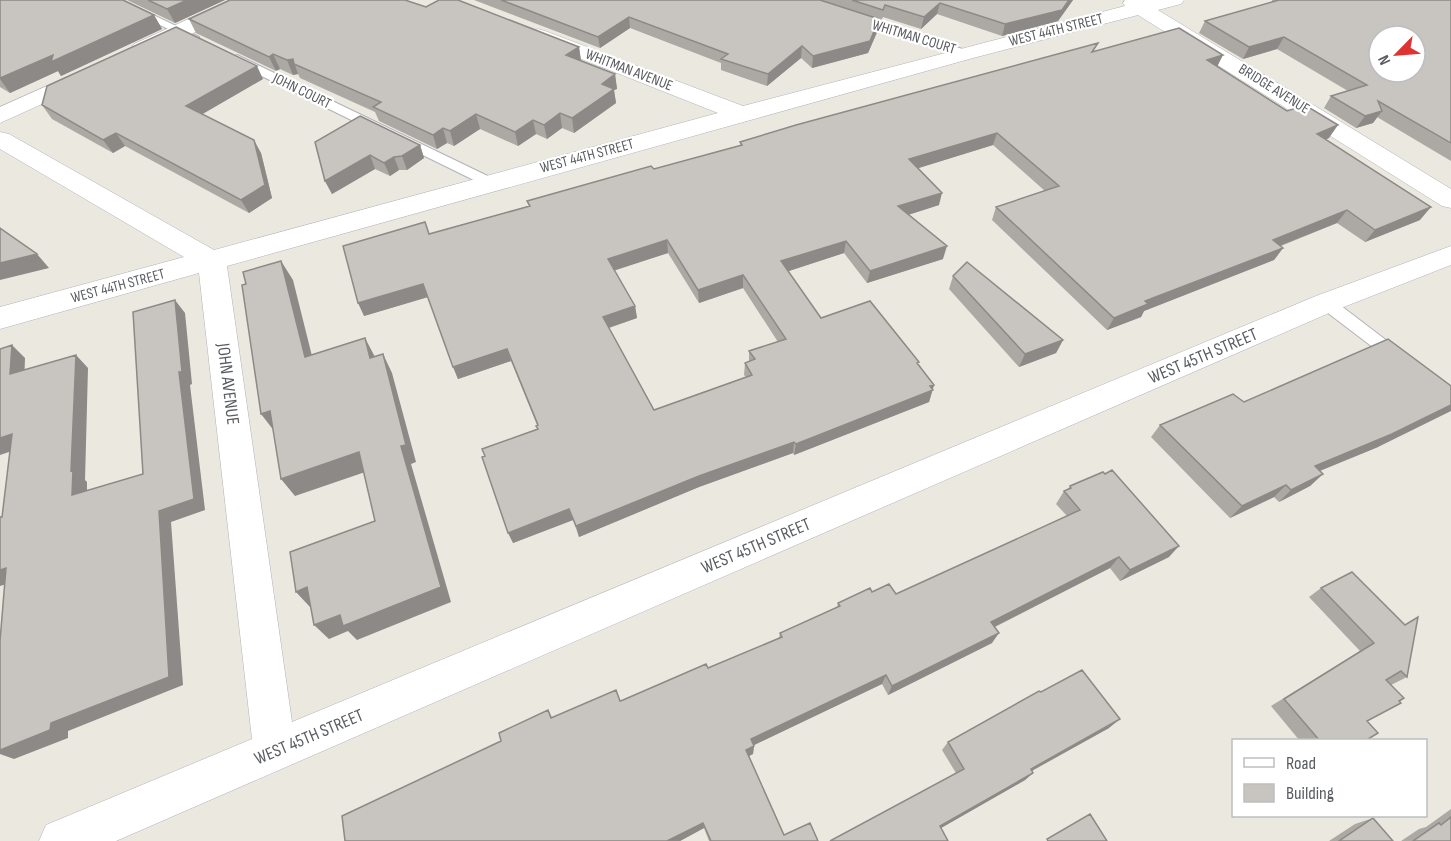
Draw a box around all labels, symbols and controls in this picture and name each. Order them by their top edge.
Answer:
street label: WEST 44TH STREET [1007,9,1105,51]
street label: WHITMAN COURT [870,15,958,59]
north arrow [1367,24,1427,84]
street label: WHITMAN AVENUE [583,45,675,95]
text: N [1374,52,1395,68]
street label: BRIDGE AVENUE [1235,60,1313,118]
street label: JOHN COURT [269,68,334,113]
street label: WEST 44TH STREET [538,134,636,178]
street label: WEST 44TH STREET [69,264,167,308]
street label: WEST 45TH STREET [1145,324,1261,388]
street label: JOHN AVENUE [212,341,243,426]
street label: WEST 45TH STREET [698,514,814,578]
street label: WEST 45TH STREET [251,705,367,769]
legend [1232,739,1427,817]
text: Road [1286,753,1316,774]
text: Building [1286,783,1334,804]

